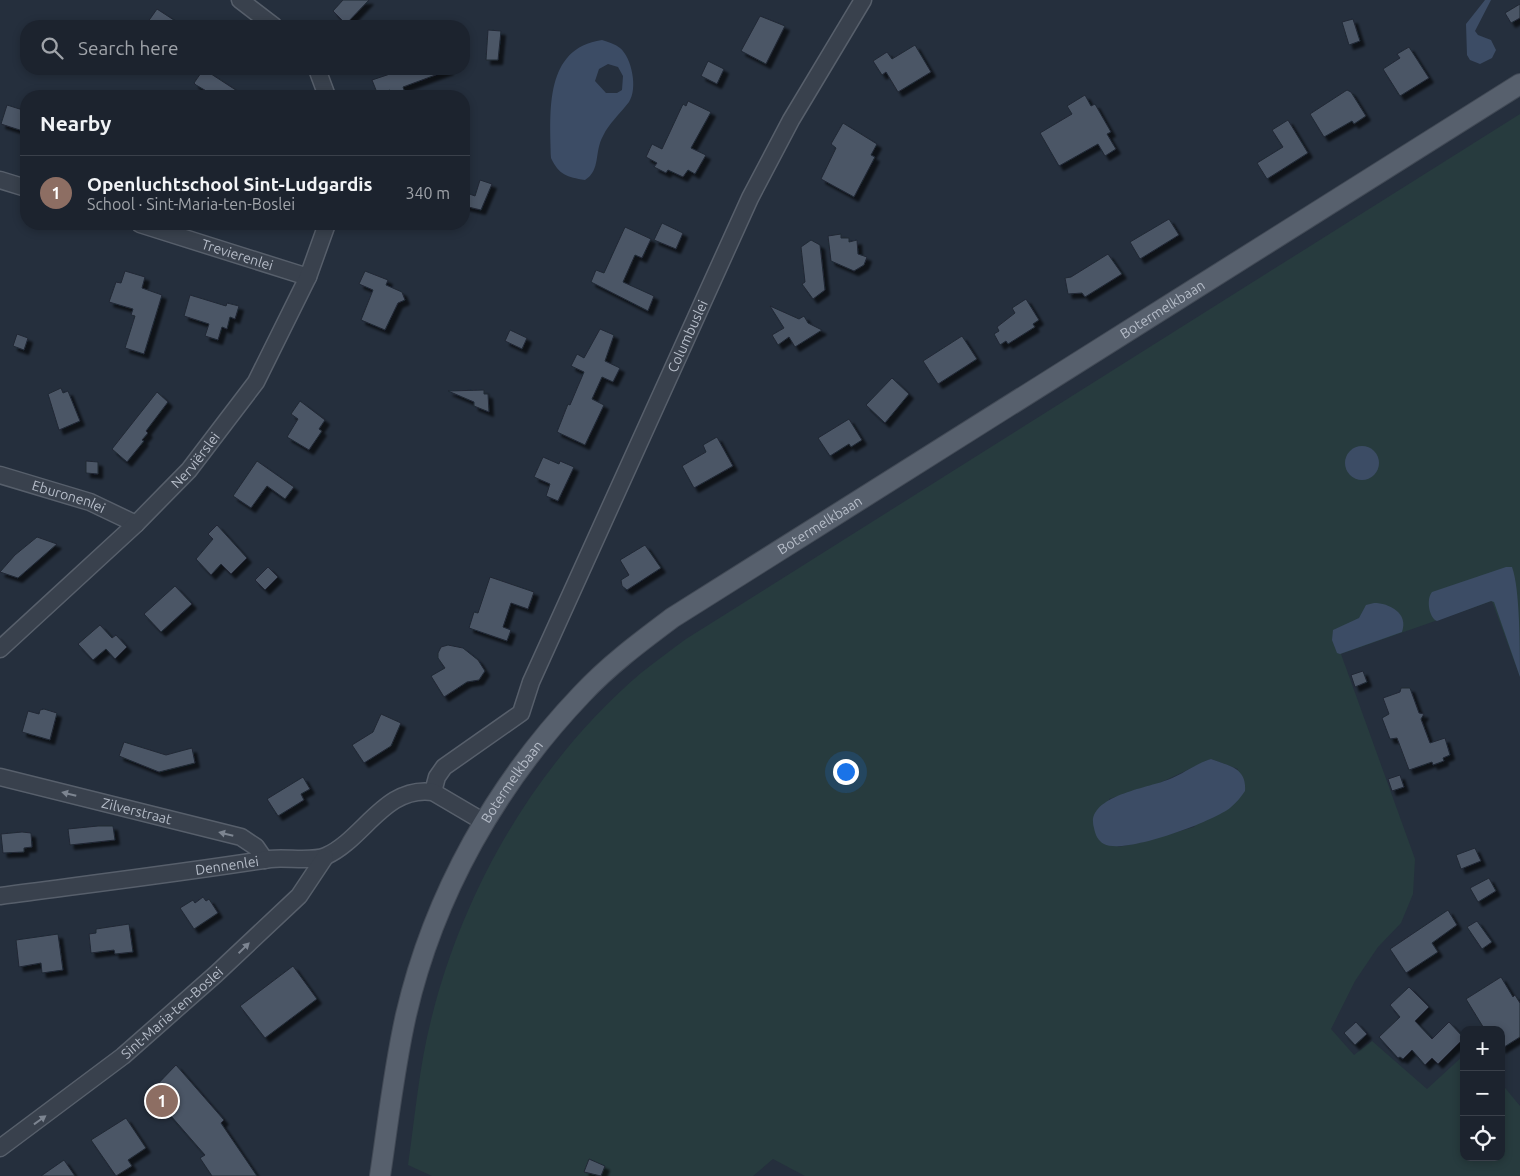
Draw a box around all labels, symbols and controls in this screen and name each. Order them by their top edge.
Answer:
search box [20,20,470,75]
icon: search [38,34,66,62]
text: Search here [78,37,178,59]
text: Nearby [40,111,111,135]
text: Openluchtschool Sint-Ludgardis [87,173,373,195]
text: 1 [51,184,61,202]
text: 340 m [405,184,450,202]
text: School · Sint-Maria-ten-Boslei [87,195,295,213]
street label: Trevierenlei [199,236,275,273]
street label: Botermelkbaan [1117,277,1208,342]
street label: Columbuslei [664,297,711,375]
street label: Nerviërslei [168,429,223,491]
street label: Eburonenlei [30,477,108,516]
street label: Botermelkbaan [774,492,865,558]
street label: Botermelkbaan [478,737,546,826]
your location [833,759,859,785]
one-way arrow [61,790,76,798]
street label: Zilverstraat [100,795,174,828]
one-way arrow [219,830,234,838]
street label: Dennenlei [194,853,260,878]
one-way arrow [238,942,250,954]
street label: Sint-Maria-ten-Boslei [118,964,226,1062]
map controls [1460,1026,1505,1161]
button: + [1460,1026,1505,1071]
button: − [1460,1071,1505,1116]
pin: 1 [146,1082,178,1120]
one-way arrow [33,1115,46,1125]
button: locate [1460,1116,1505,1161]

